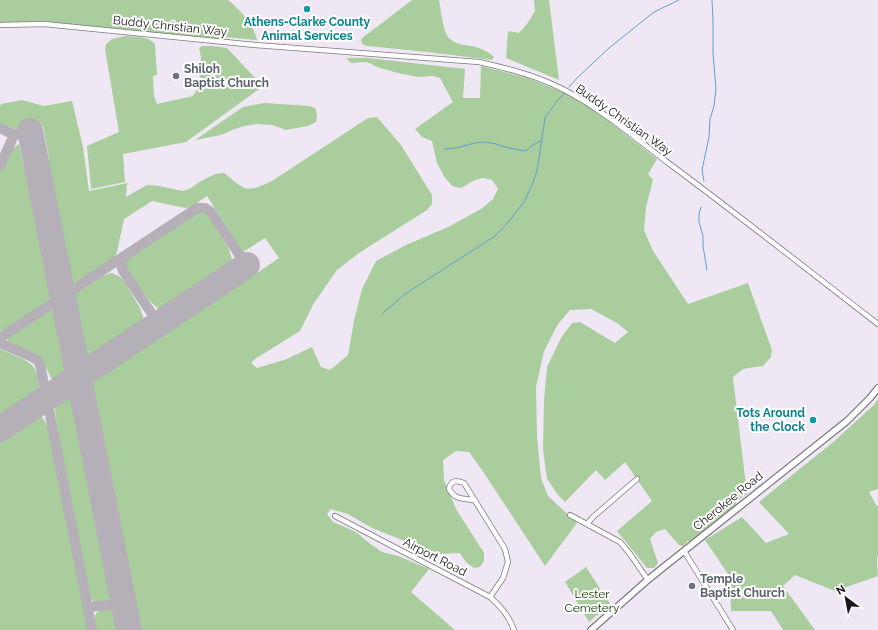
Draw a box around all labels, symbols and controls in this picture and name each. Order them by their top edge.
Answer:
marker: Athens-Clarke County Animal Services [302,4,312,14]
street label: Buddy Christian Way [112,13,228,39]
place label: Athens-Clarke County Animal Services [244,15,371,43]
place label: Shiloh Baptist Church [184,62,269,90]
marker: Shiloh Baptist Church [171,71,181,81]
street label: Buddy Christian Way [573,81,675,159]
place label: Tots Around the Clock [736,406,805,434]
marker: Tots Around the Clock [808,415,818,425]
street label: Cherokee Road [690,469,766,533]
street label: Airport Road [401,535,469,579]
place label: Temple Baptist Church [700,572,785,600]
north arrow [826,578,866,618]
marker: Temple Baptist Church [687,581,697,591]
text: N [834,582,848,598]
park label: Lester Cemetery [565,587,620,615]

